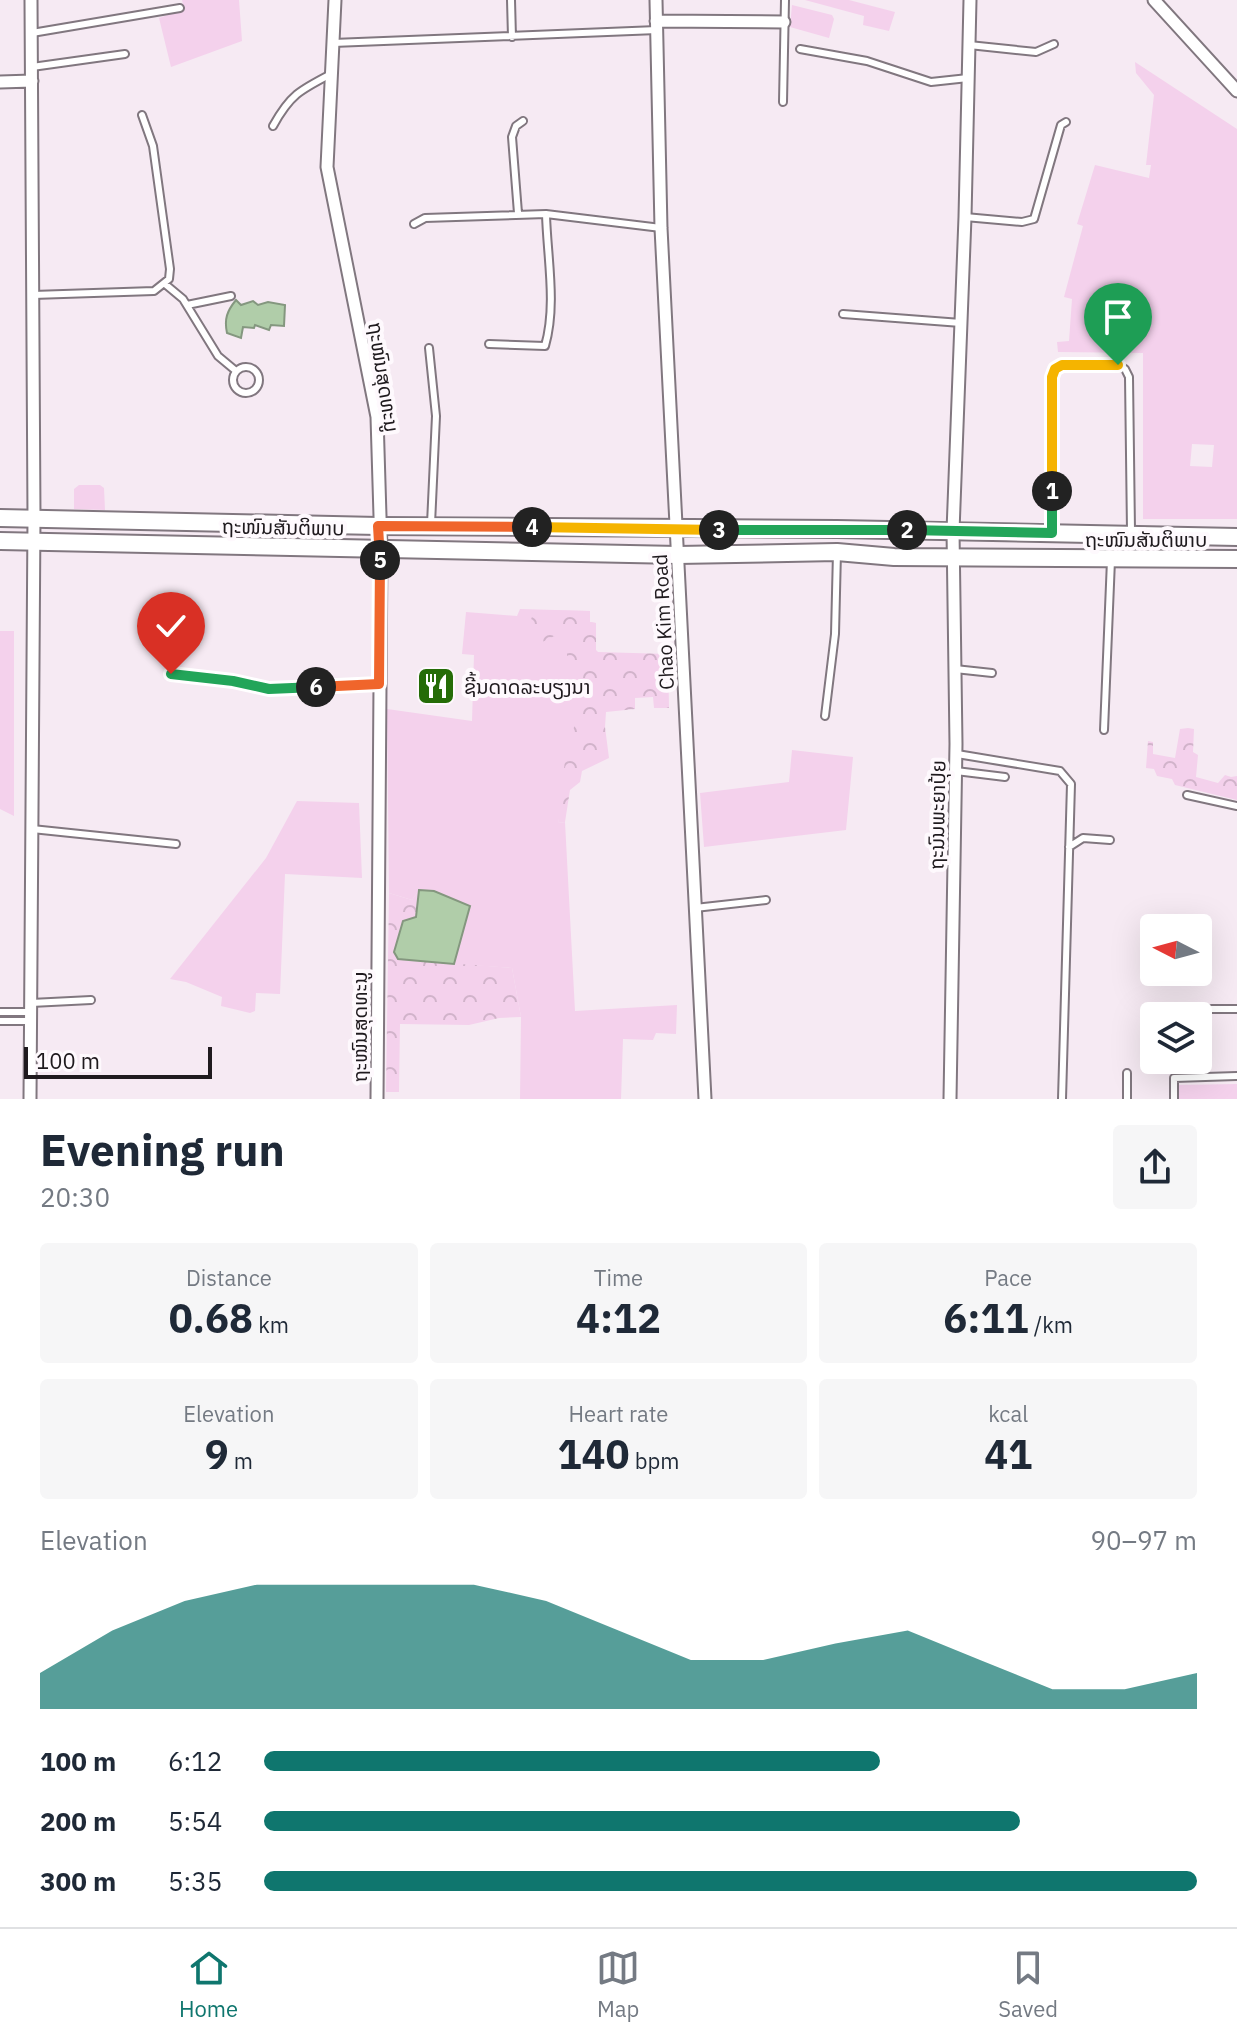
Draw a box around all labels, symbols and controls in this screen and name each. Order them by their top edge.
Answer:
pin [1084,283,1152,365]
icon: arrive [1096,295,1140,339]
street label: ຖະໜົນສຸດທະນູ [362,320,406,434]
pin: 1 [1032,471,1072,511]
text: 1 [1045,476,1059,505]
pin: 4 [512,507,552,547]
pin: 3 [699,510,739,550]
pin: 2 [887,510,927,550]
street label: ຖະໜົນສັນຕິພາບ [221,512,345,542]
text: 4 [525,512,539,541]
text: 3 [712,515,726,544]
text: 2 [900,515,914,544]
street label: ຖະໜົນສັນຕິພາບ [1085,526,1207,553]
pin: 5 [360,540,400,580]
text: 5 [373,545,387,574]
street label: Chao Kim Road [646,553,680,691]
pin [137,592,205,674]
icon: check [149,604,193,648]
restaurant icon: ຊີ້ນດາດລະບຽງນາ [415,665,457,707]
pin: 6 [296,667,336,707]
place label: ຊີ້ນດາດລະບຽງນາ [464,671,590,700]
text: 6 [309,672,323,701]
street label: ຖະນົນພະຍາປຸ້ຍ [923,760,951,870]
north arrow [1140,914,1212,986]
map controls [1140,914,1212,1074]
street label: ຖະໜົນສຸດທະນູ [346,971,373,1083]
button: layers [1140,1002,1212,1074]
scale bar [24,1043,212,1079]
text: 100 m [36,1046,100,1075]
text: Evening run [40,1121,285,1178]
button: share [1113,1125,1197,1209]
text: 20:30 [40,1180,110,1214]
text: Distance [186,1263,272,1292]
text: Time [594,1263,643,1292]
text: Pace [984,1263,1032,1292]
text: 0.68 [169,1292,253,1344]
text: 4:12 [576,1292,661,1344]
text: 6:11 [943,1292,1029,1344]
text: km [253,1310,289,1339]
text: /km [1029,1310,1073,1339]
text: Elevation [183,1399,274,1428]
text: Heart rate [569,1399,668,1428]
text: kcal [988,1399,1028,1428]
text: 9 [205,1428,229,1480]
text: 140 [558,1428,630,1480]
text: 41 [984,1428,1032,1480]
text: m [229,1446,253,1475]
text: bpm [630,1446,679,1475]
text: Elevation [40,1523,148,1557]
text: 90–97 m [1090,1523,1197,1557]
text: 100 m [40,1744,116,1778]
text: 6:12 [168,1744,222,1778]
text: 200 m [40,1804,116,1838]
text: 5:54 [168,1804,222,1838]
text: 300 m [40,1864,116,1898]
text: 5:35 [168,1864,222,1898]
tab: Home [179,1946,238,2023]
tab: Map [596,1946,640,2023]
tab: Saved [998,1946,1058,2023]

